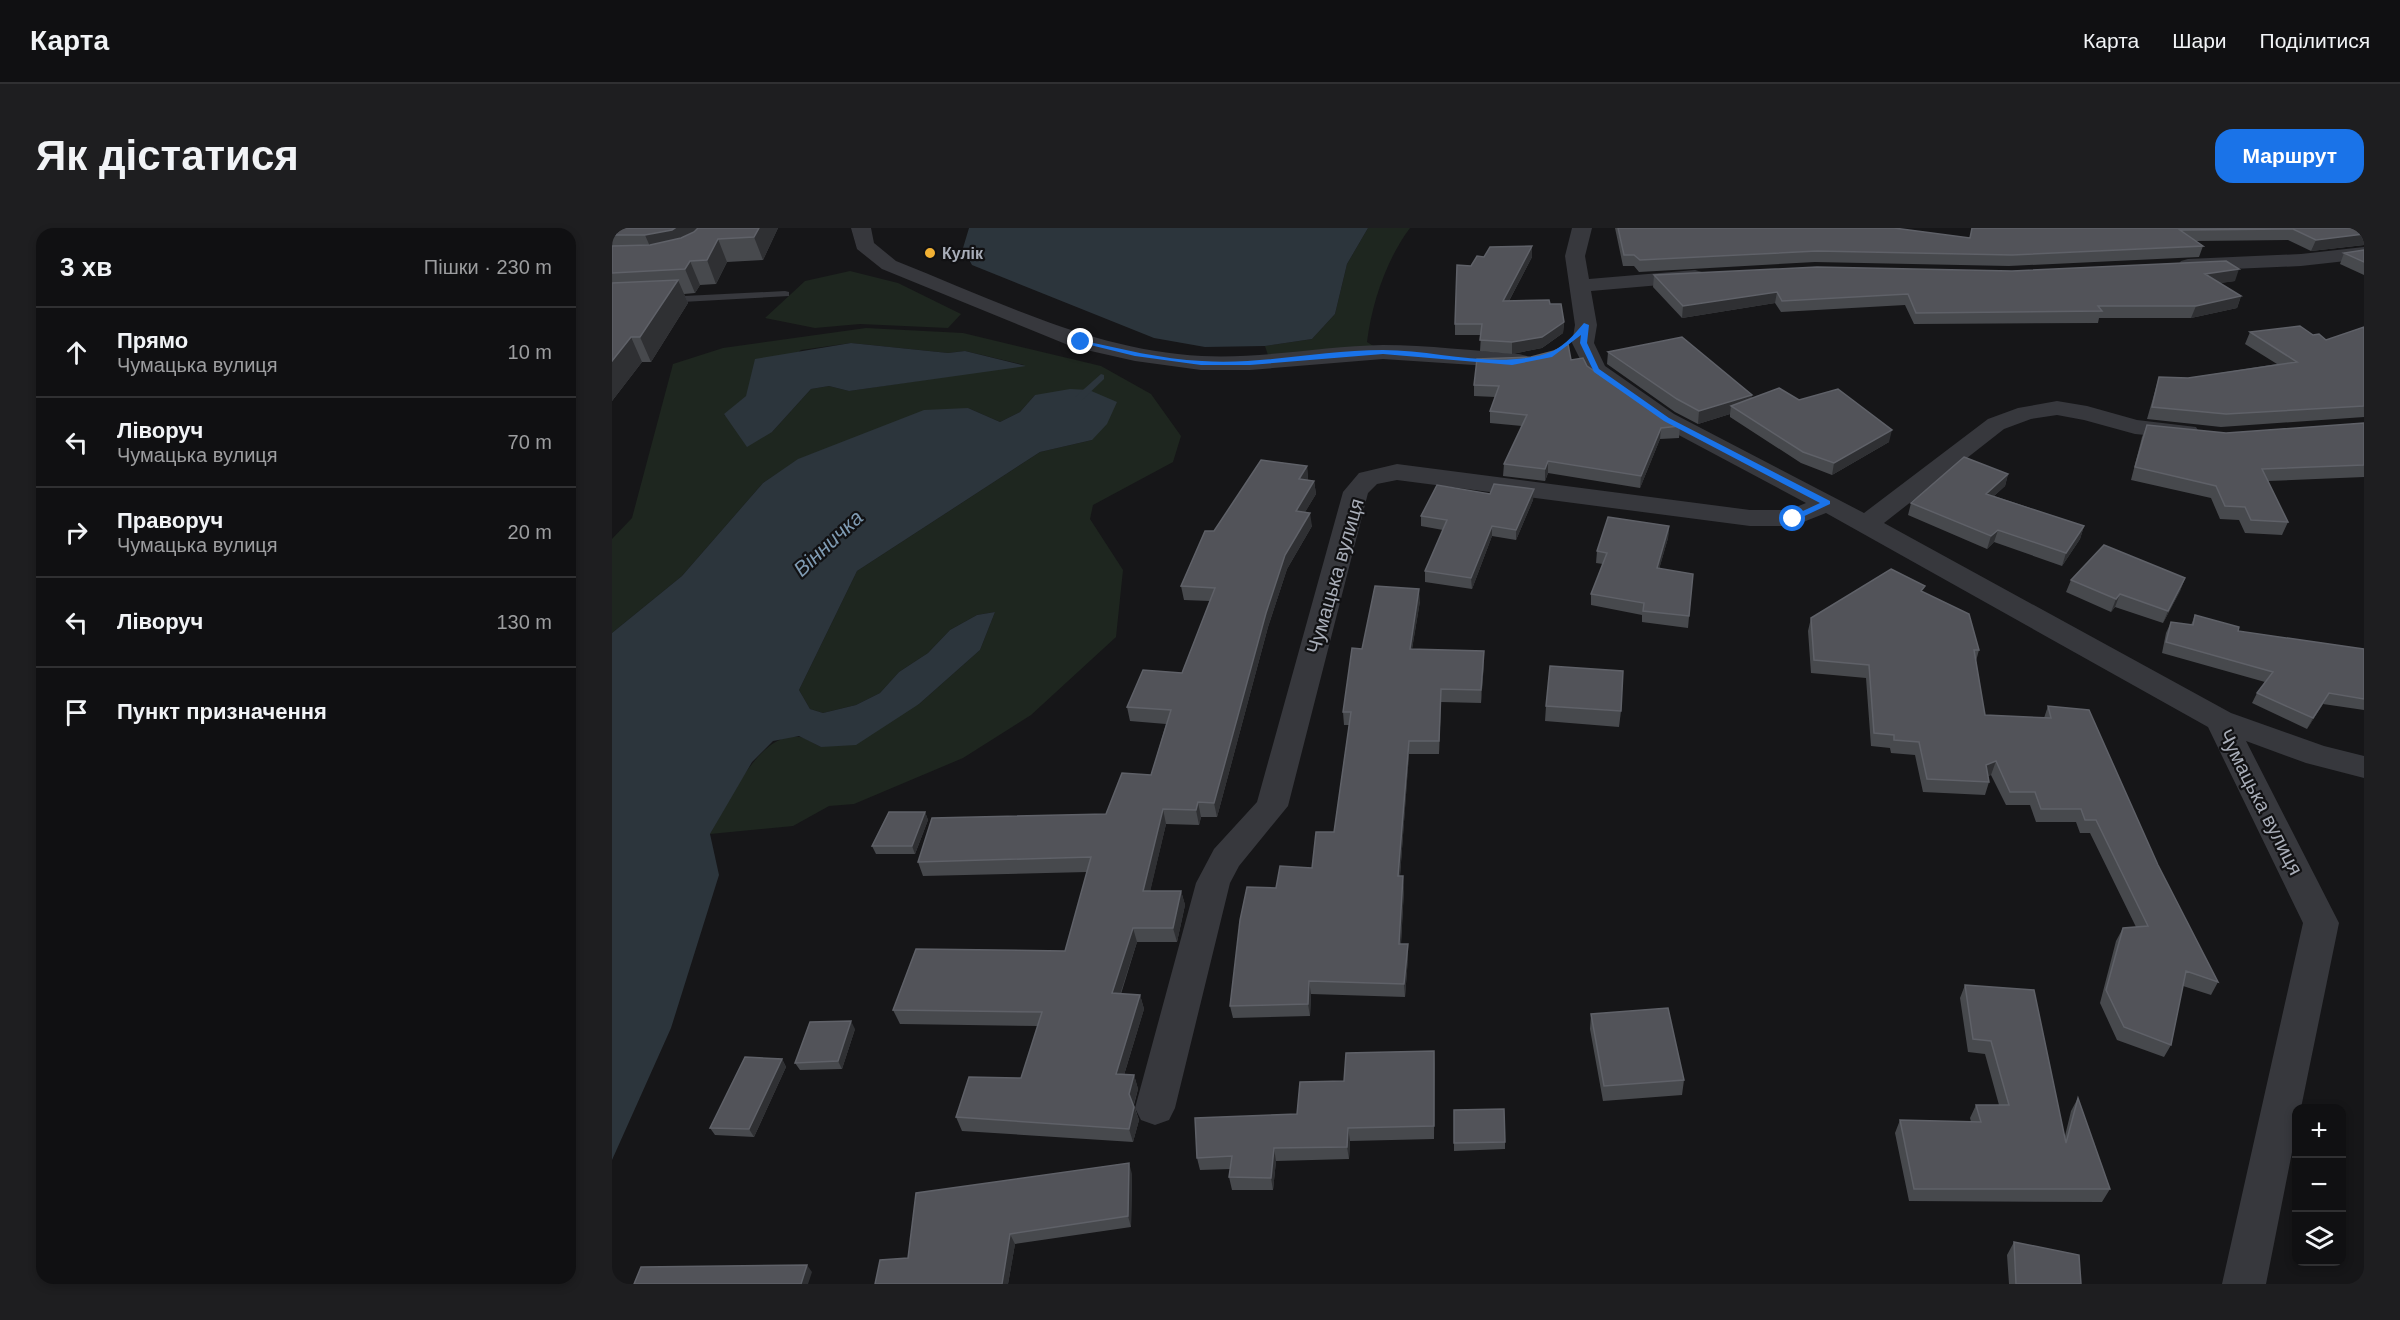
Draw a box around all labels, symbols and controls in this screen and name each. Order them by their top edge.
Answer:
text: Карта [30,25,109,56]
text: Карта [2083,29,2139,52]
text: Шари [2172,29,2227,52]
text: Поділитися [2260,29,2370,52]
button: Маршрут [2215,129,2364,183]
text: Як дістатися [36,132,299,179]
place label: Кулік [942,245,984,262]
marker: Кулік [923,246,937,260]
text: 3 хв [60,252,112,282]
text: Пішки · 230 m [424,256,552,278]
text: Прямо [117,328,188,353]
route end [1067,328,1093,354]
icon: ahead [60,336,93,369]
text: 10 m [508,341,552,363]
text: Чумацька вулиця [117,354,278,376]
text: Ліворуч [117,418,203,443]
icon: left [60,426,93,459]
text: 70 m [508,431,552,453]
text: Чумацька вулиця [117,444,278,466]
street label: Чумацька вулиця [1302,496,1368,656]
water label: Вінничка [789,505,867,581]
route start [1779,505,1805,531]
text: Праворуч [117,508,223,533]
icon: right [60,516,93,549]
text: 20 m [508,521,552,543]
text: Чумацька вулиця [117,534,278,556]
icon: left [60,606,93,639]
text: Ліворуч [117,609,203,634]
text: 130 m [496,611,552,633]
icon: arrive [60,696,93,729]
text: Пункт призначення [117,699,327,724]
street label: Чумацька вулиця [2215,725,2307,879]
map controls [2292,1104,2346,1266]
button: + [2292,1104,2346,1158]
button: − [2292,1158,2346,1212]
button: layers [2292,1212,2346,1266]

